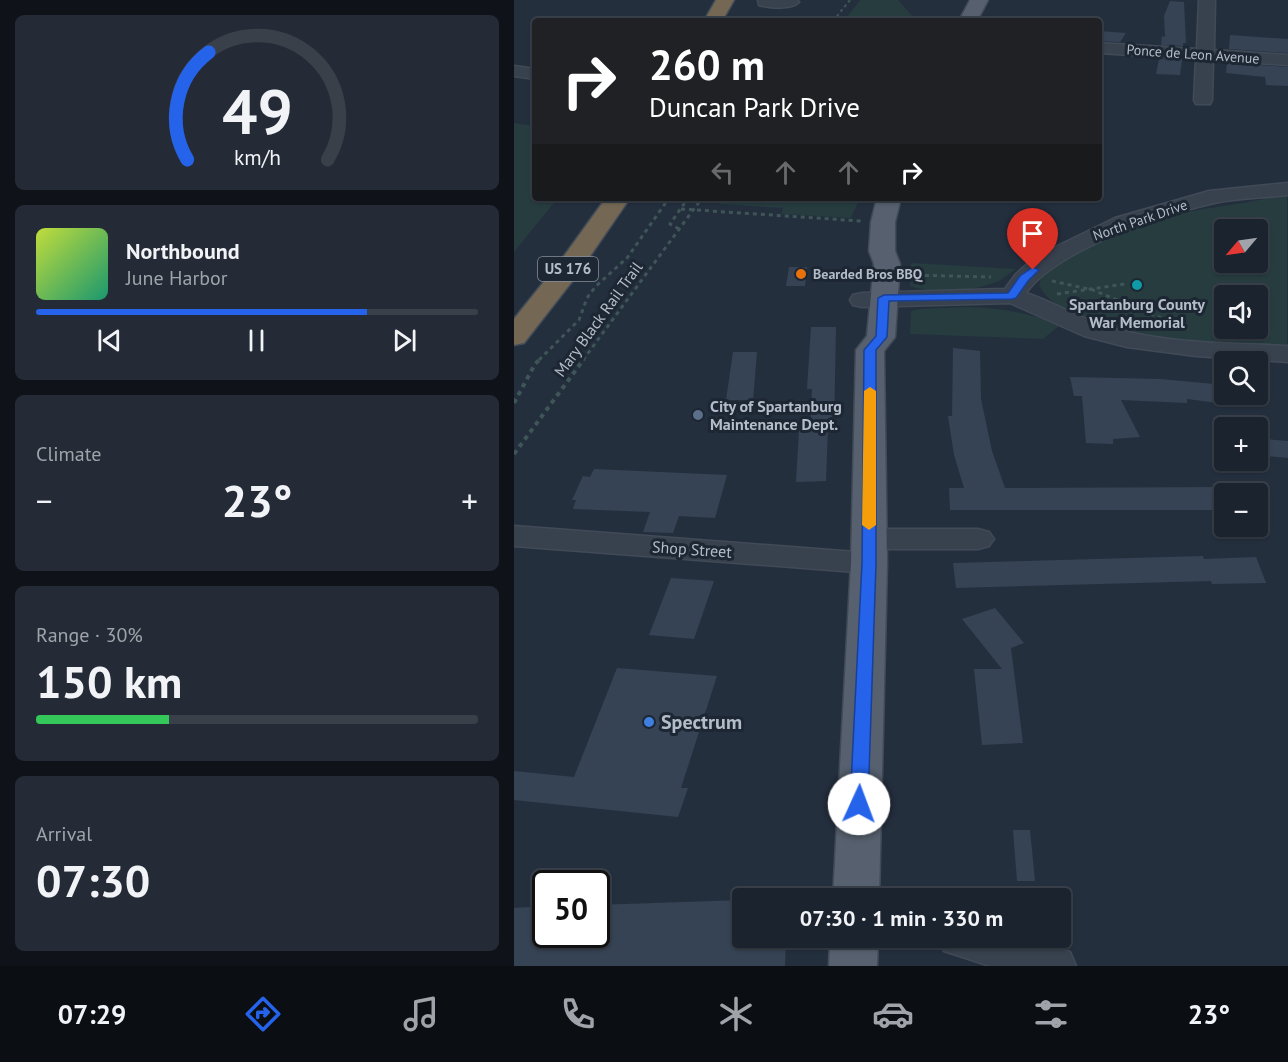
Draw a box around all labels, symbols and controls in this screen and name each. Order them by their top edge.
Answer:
text: 260 m [649,37,765,92]
street label: Ponce de Leon Avenue [1126,40,1260,68]
icon: right [550,42,628,120]
text: 49 [222,70,292,151]
text: Duncan Park Drive [649,90,860,124]
text: km/h [233,143,280,171]
icon: left [706,156,739,189]
icon: ahead [769,156,802,189]
icon: ahead [832,156,865,189]
icon: right [895,156,928,189]
street label: North Park Drive [1090,195,1190,245]
pin [1007,208,1058,270]
icon: arrive [1016,217,1049,250]
north arrow [1214,219,1268,273]
map controls [1214,219,1268,537]
text: Northbound [126,237,240,265]
road number: US 176 [538,257,598,281]
street label: Mary Black Rail Trail [550,257,647,380]
text: June Harbor [126,265,228,291]
place label: Bearded Bros BBQ [813,265,923,283]
marker: Bearded Bros BBQ [794,267,808,281]
marker: Spartanburg County War Memorial [1130,278,1144,292]
button: sound [1214,285,1268,339]
place label: Spartanburg County War Memorial [1069,294,1205,332]
icon: previous [93,324,126,357]
icon: pause [240,324,273,357]
icon: next [388,324,421,357]
button: search [1214,351,1268,405]
place label: City of Spartanburg Maintenance Dept. [710,396,842,434]
marker: City of Spartanburg Maintenance Dept. [691,408,705,422]
button: + [1214,417,1268,471]
text: Climate [36,441,102,467]
text: 23° [222,471,292,529]
text: − [36,479,53,522]
text: + [461,479,478,522]
button: − [1214,483,1268,537]
street label: Shop Street [652,536,733,562]
text: Range · 30% [36,622,143,648]
text: 150 km [36,652,182,710]
place label: Spectrum [661,709,742,735]
marker: Spectrum [642,715,656,729]
position arrow [827,772,891,836]
text: Arrival [36,821,92,847]
text: 07:30 [36,851,150,909]
speed limit sign: 50 [532,870,610,948]
text: 07:30 · 1 min · 330 m [800,904,1003,932]
icon: directions [242,993,284,1035]
icon: music [400,993,442,1035]
icon: phone [557,993,599,1035]
icon: climate [715,993,757,1035]
icon: car [872,993,914,1035]
icon: filters [1030,993,1072,1035]
text: 07:29 [58,997,126,1031]
text: 23° [1188,997,1230,1031]

